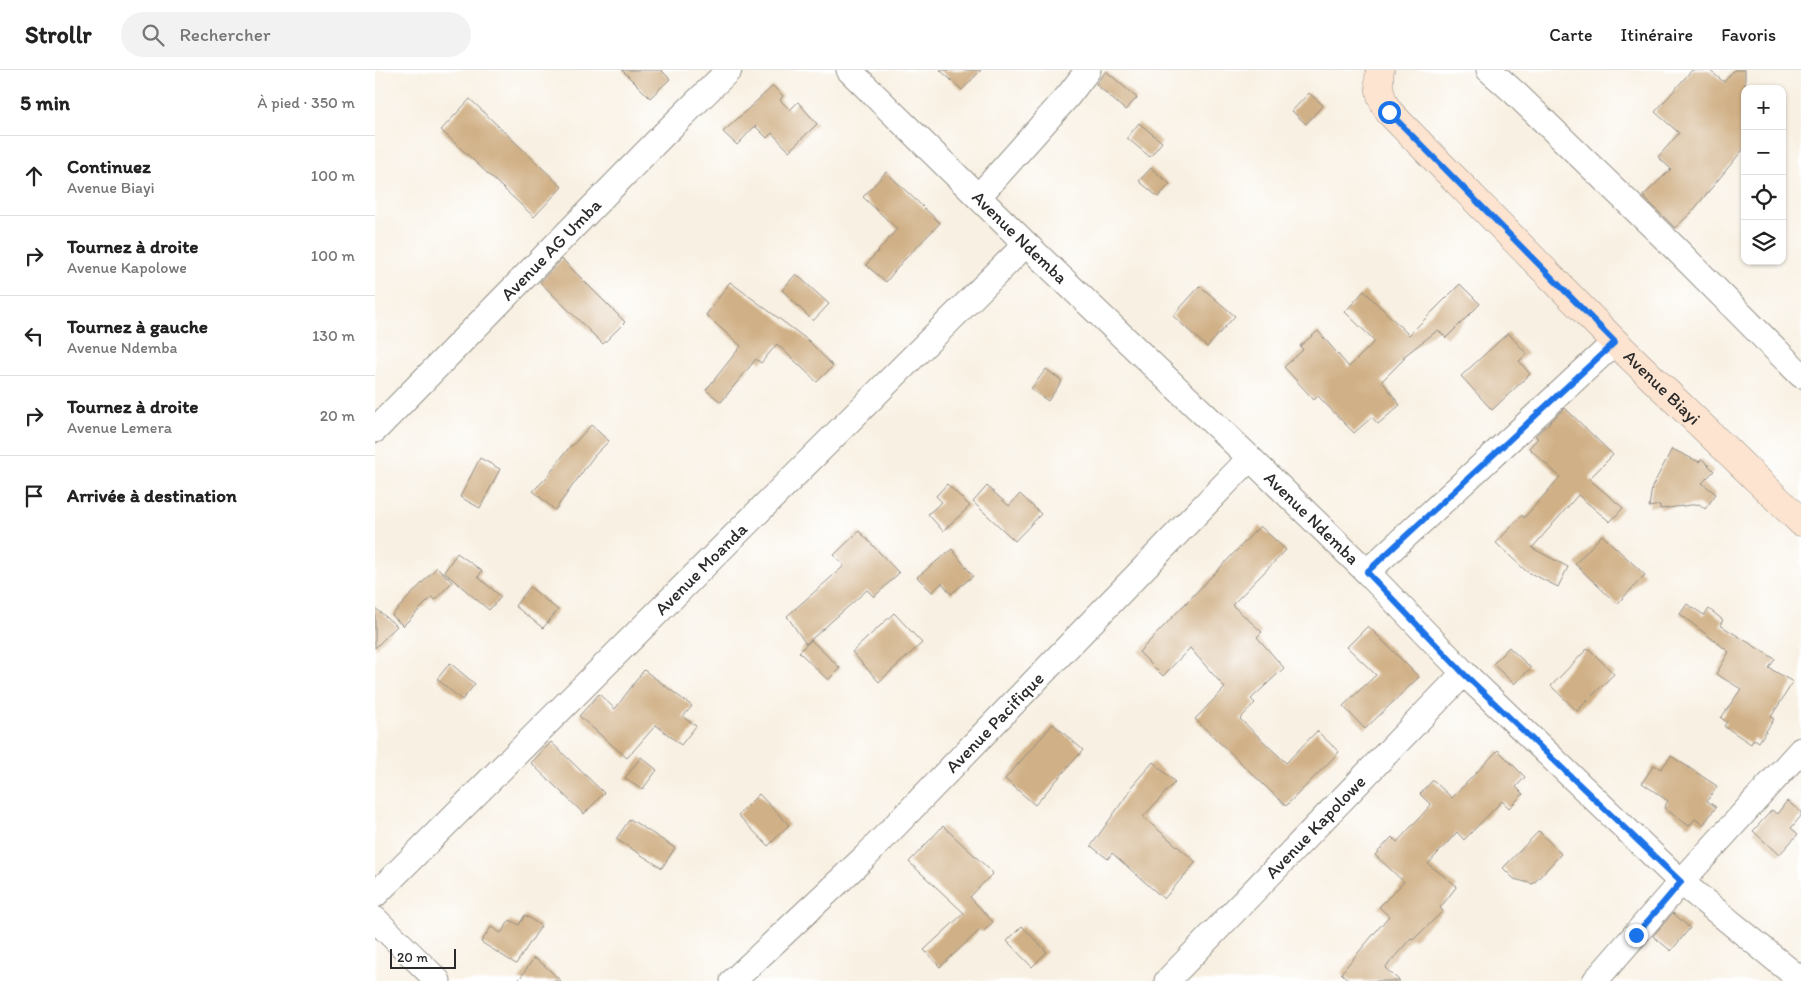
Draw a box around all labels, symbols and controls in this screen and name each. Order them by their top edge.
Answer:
search box [121,12,471,57]
text: Strollr [25,20,91,49]
icon: search [139,21,167,49]
text: Rechercher [179,23,270,46]
text: Carte [1549,24,1593,46]
text: Itinéraire [1621,24,1693,46]
text: Favoris [1721,24,1776,46]
map controls [1741,85,1786,265]
button: + [1741,85,1786,130]
text: 5 min [20,90,70,115]
text: À pied · 350 m [257,93,355,112]
route start [1378,101,1401,124]
button: − [1741,130,1786,175]
text: Continuez [67,155,151,178]
icon: ahead [20,162,48,190]
text: 100 m [311,166,355,185]
button: locate [1741,175,1786,220]
text: Avenue Biayi [67,178,155,197]
street label: Avenue Ndemba [967,186,1072,289]
street label: Avenue AG Umba [496,194,606,305]
button: layers [1741,220,1786,265]
text: Tournez à droite [67,235,199,258]
icon: right [20,242,48,270]
text: 100 m [311,246,355,265]
text: Avenue Kapolowe [67,258,187,277]
text: Tournez à gauche [67,315,208,338]
icon: left [20,322,48,350]
text: 130 m [312,326,355,345]
text: Avenue Ndemba [67,338,177,357]
street label: Avenue Biayi [1619,345,1705,430]
text: Tournez à droite [67,395,199,418]
icon: right [20,402,48,430]
text: 20 m [320,406,355,425]
text: Avenue Lemera [67,418,172,437]
street label: Avenue Ndemba [1259,467,1364,569]
icon: arrive [20,482,48,510]
text: Arrivée à destination [67,484,237,507]
street label: Avenue Moanda [650,518,752,620]
street label: Avenue Pacifique [941,667,1048,778]
street label: Avenue Kapolowe [1261,771,1370,883]
route end [1625,924,1648,947]
scale bar [390,946,456,969]
text: 20 m [397,949,428,966]

